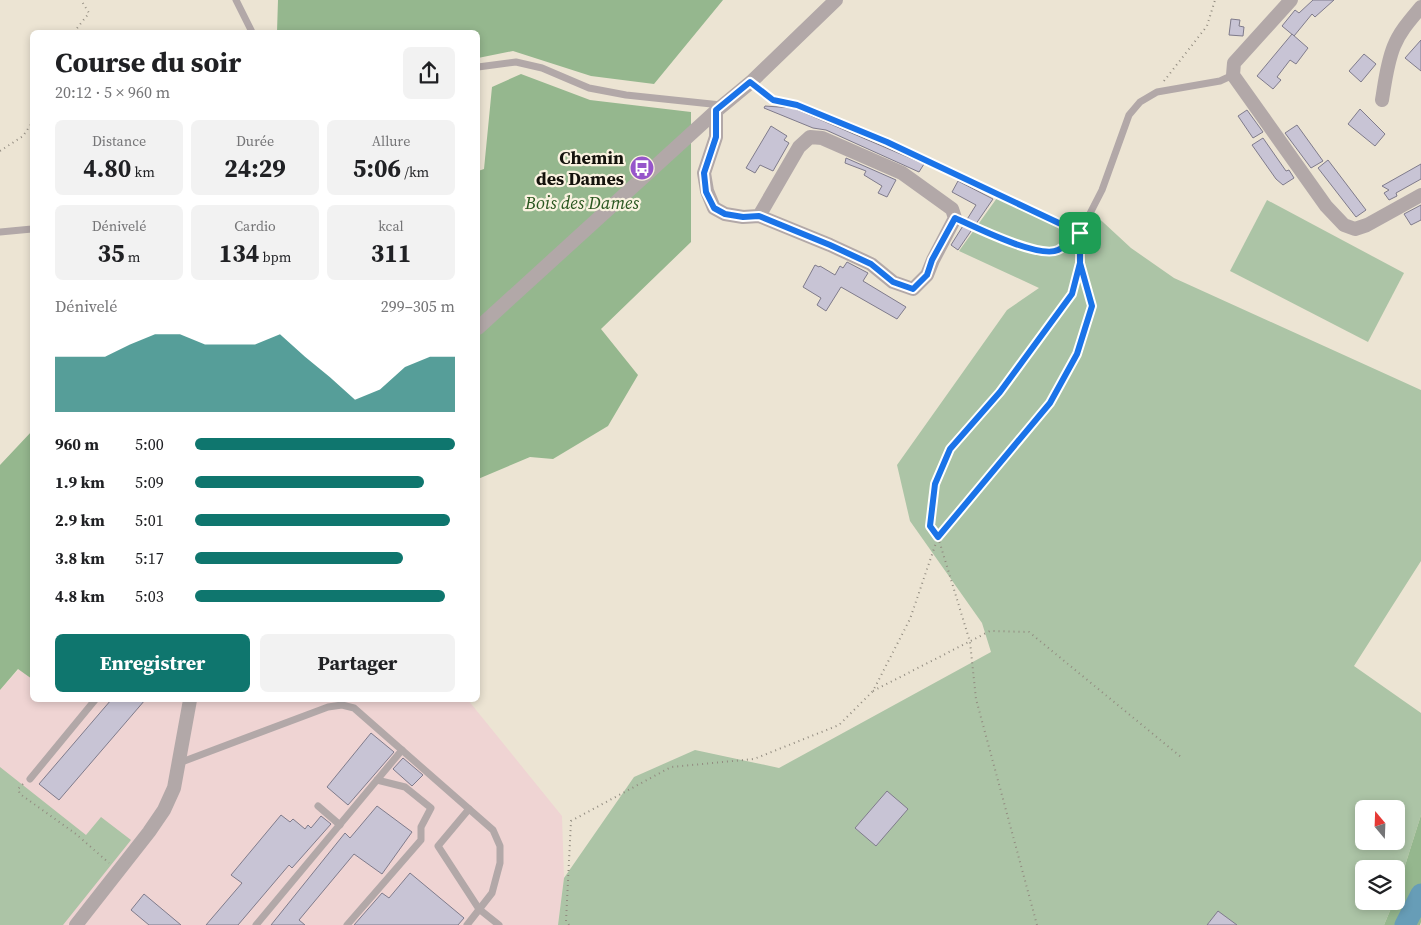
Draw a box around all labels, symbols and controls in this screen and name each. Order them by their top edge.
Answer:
text: Course du soir [55,43,241,81]
button: share [403,47,455,99]
text: 20:12 · 5 × 960 m [55,81,170,103]
text: Distance [92,131,146,151]
text: Durée [236,131,274,151]
text: Allure [372,131,410,151]
place label: Chemin des Dames [536,145,624,191]
text: 4.80 [83,151,131,185]
text: 24:29 [224,151,286,185]
text: 5:06 [353,151,401,185]
bus stop icon: Chemin des Dames [629,155,655,181]
text: km [131,162,155,182]
text: /km [401,162,429,182]
park label: Bois des Dames [524,190,639,215]
pin [1059,212,1101,254]
text: Dénivelé [92,216,146,236]
text: Cardio [234,216,276,236]
text: kcal [378,216,404,236]
icon: arrive [1066,219,1094,247]
text: 35 [98,236,125,270]
text: 134 [219,236,259,270]
text: 311 [371,236,411,270]
text: m [125,247,141,267]
text: bpm [259,247,291,267]
text: Dénivelé [55,295,117,317]
text: 299–305 m [381,295,455,317]
text: 960 m [55,433,99,455]
text: 5:00 [135,433,164,455]
text: 1.9 km [55,471,105,493]
text: 5:09 [135,471,164,493]
text: 2.9 km [55,509,105,531]
text: 5:01 [135,509,164,531]
text: 3.8 km [55,547,105,569]
text: 5:17 [135,547,164,569]
text: 4.8 km [55,585,105,607]
text: 5:03 [135,585,164,607]
button: Enregistrer [55,634,250,692]
button: Partager [260,634,455,692]
north arrow [1355,800,1405,850]
map controls [1355,800,1405,910]
button: layers [1355,860,1405,910]

